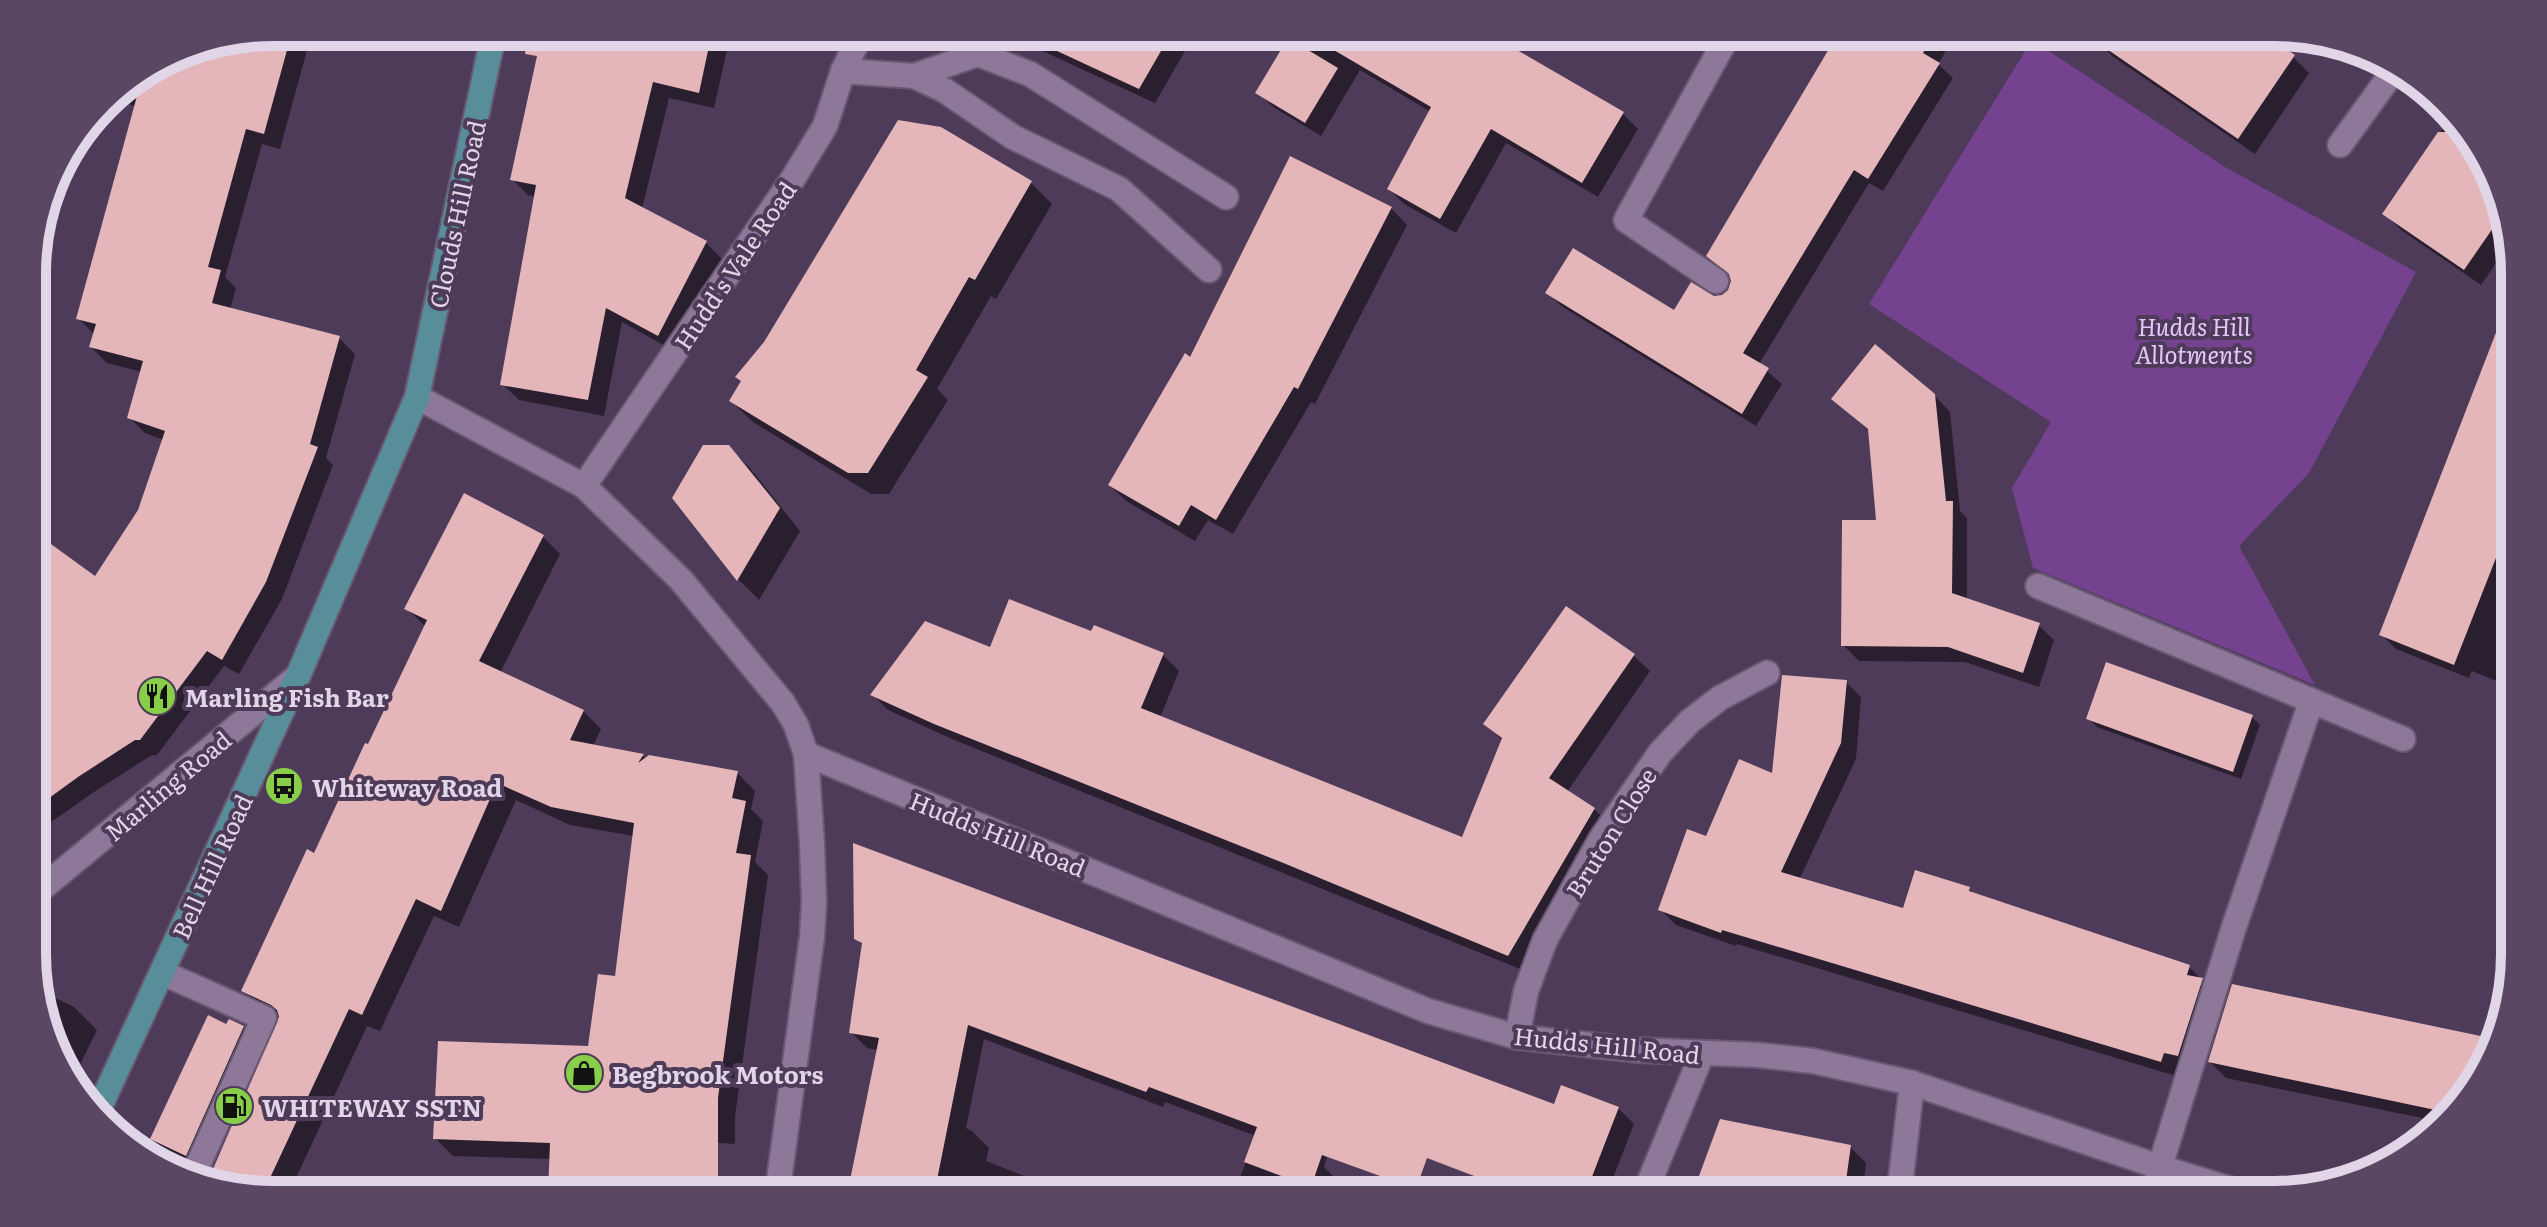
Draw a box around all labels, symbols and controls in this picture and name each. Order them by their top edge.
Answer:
street label: Clouds Hill Road [419,117,493,311]
street label: Hudd's Vale Road [664,173,804,356]
park label: Hudds Hill Allotments [2135,308,2253,371]
restaurant icon: Marling Fish Bar [136,675,178,717]
place label: Marling Fish Bar [185,679,389,714]
street label: Marling Road [96,721,238,848]
street label: Bruton Close [1556,760,1664,904]
bus stop icon: Whiteway Road [263,765,305,807]
place label: Whiteway Road [312,769,503,804]
street label: Hudds Hill Road [905,782,1091,884]
street label: Bell Hill Road [162,788,260,944]
street label: Hudds Hill Road [1512,1017,1702,1071]
shop icon: Begbrook Motors [563,1052,605,1094]
place label: Begbrook Motors [612,1056,823,1091]
fuel station icon: WHITEWAY SSTN [213,1085,255,1127]
place label: WHITEWAY SSTN [262,1089,482,1124]

